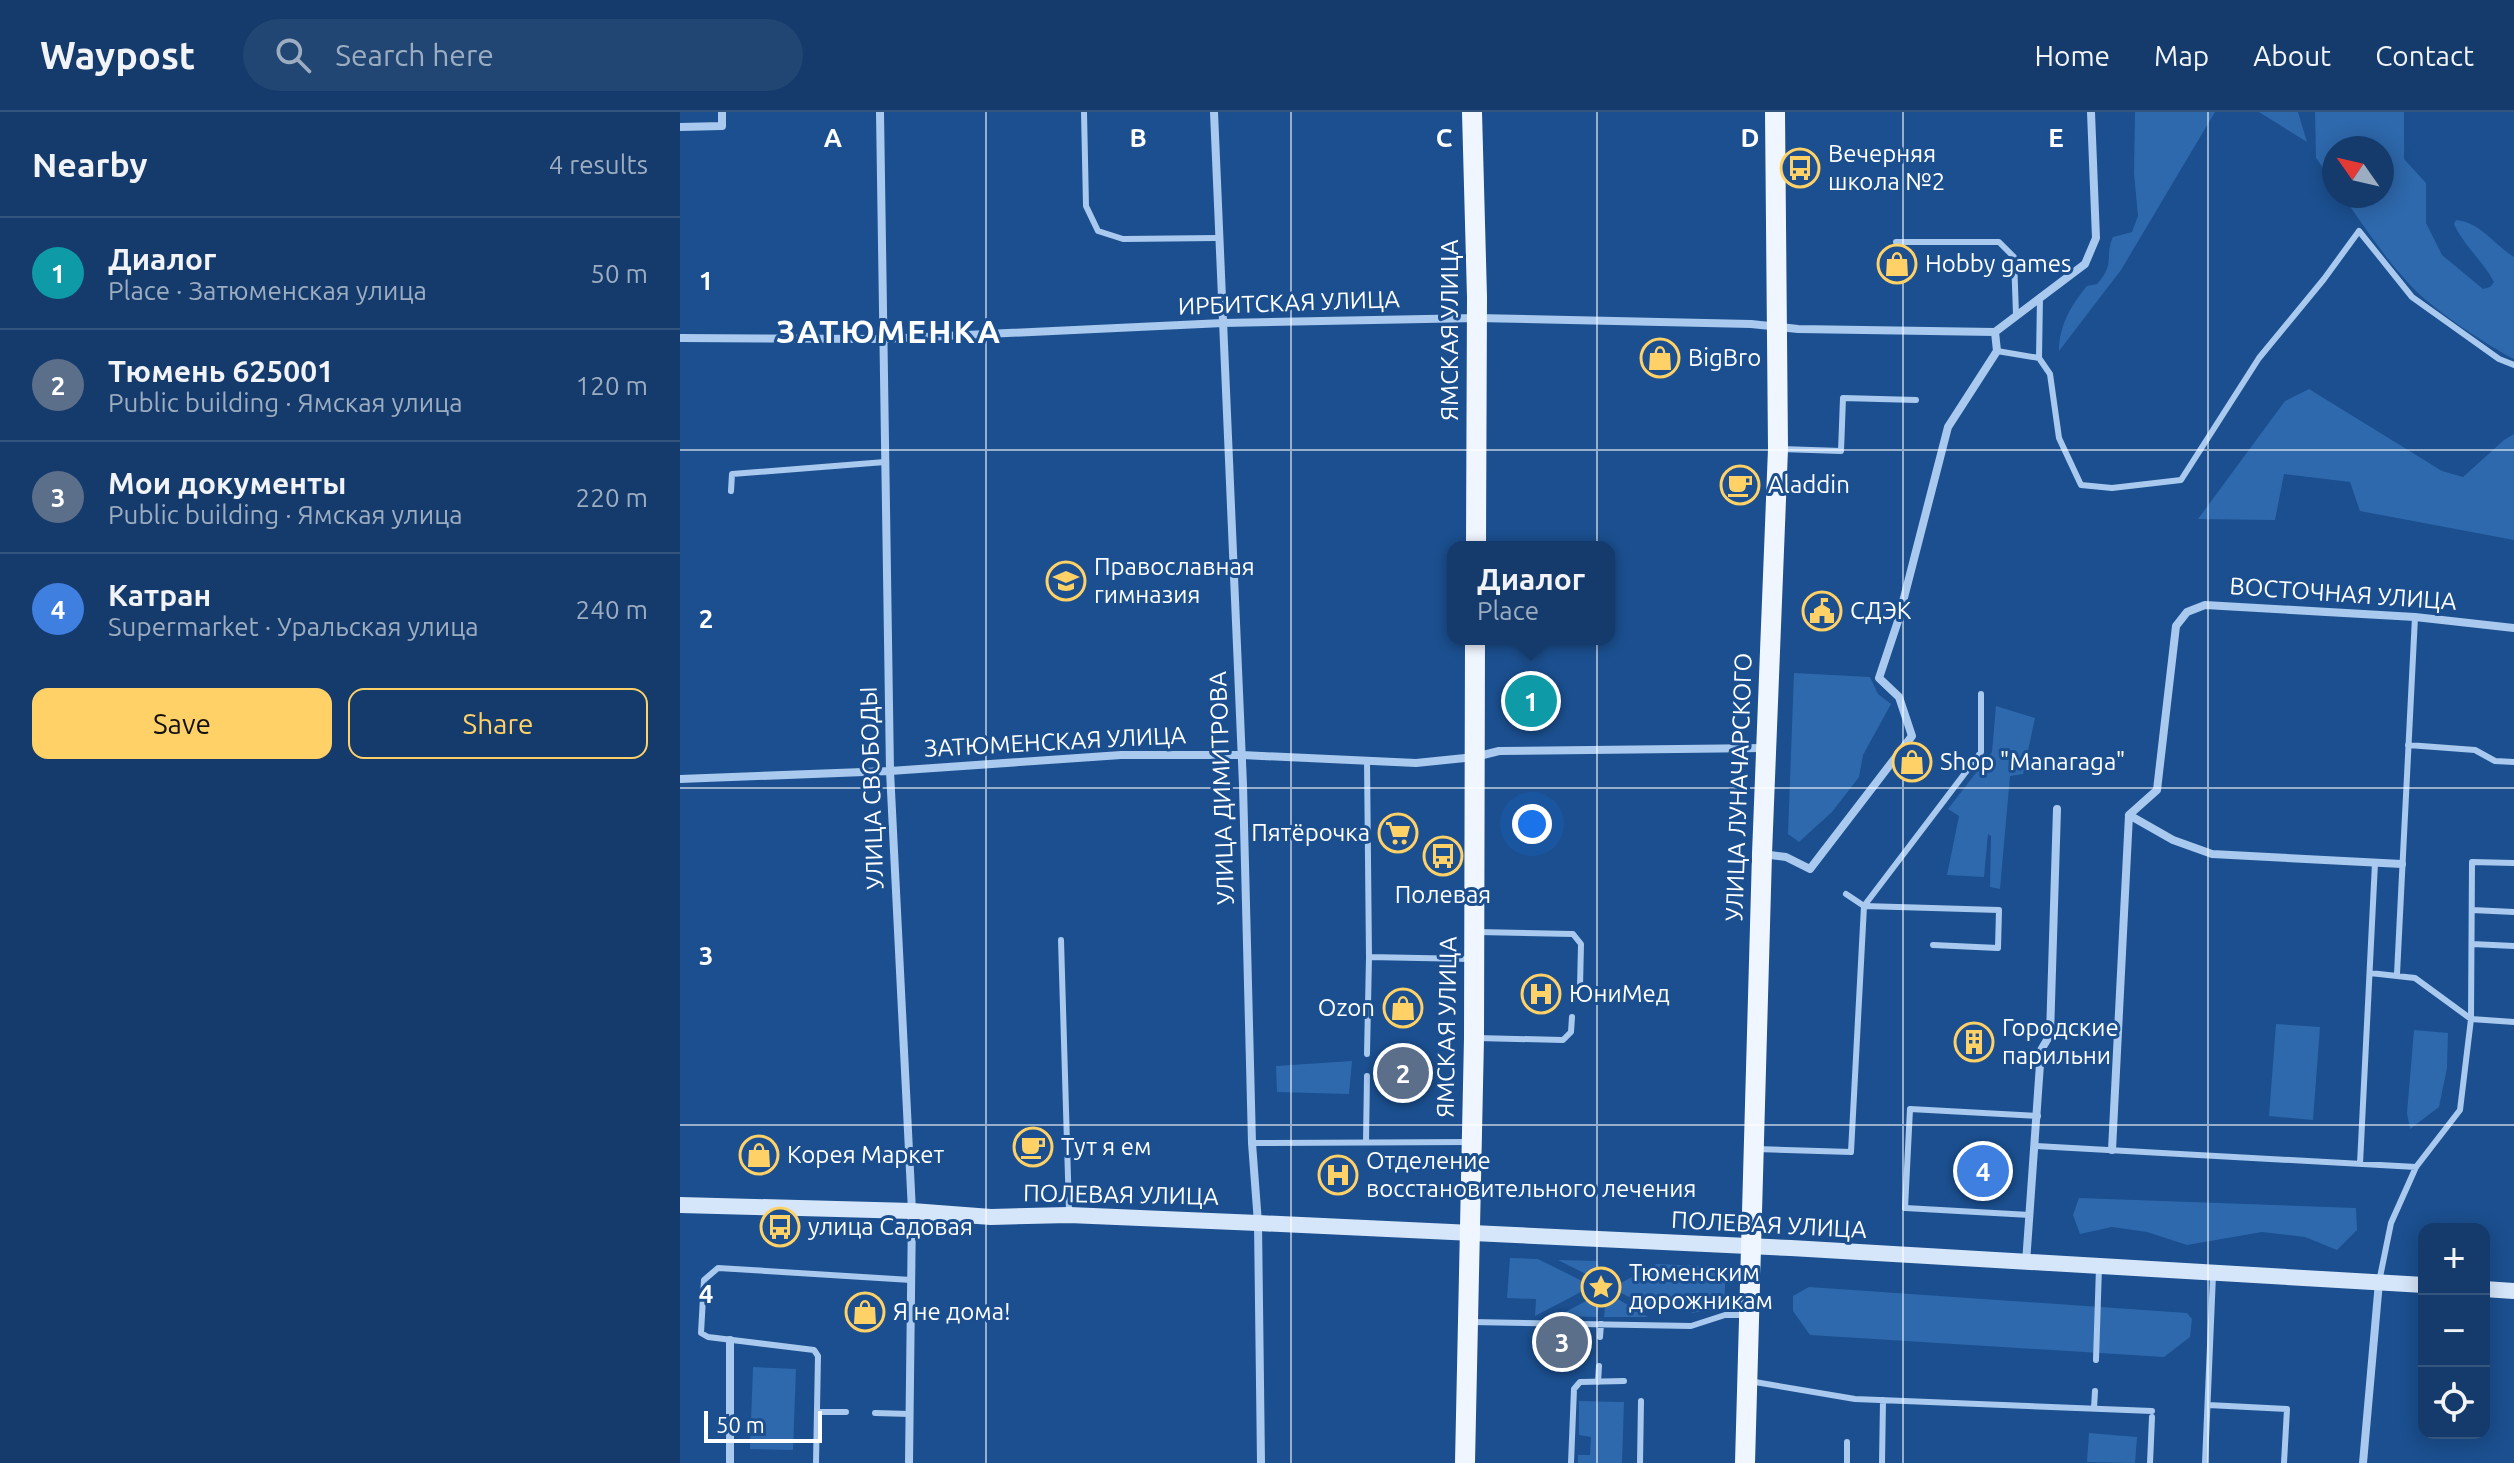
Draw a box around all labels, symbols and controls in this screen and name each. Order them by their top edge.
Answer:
search box [243,19,803,91]
icon: search [271,33,315,77]
text: Waypost [40,34,195,76]
text: Search here [335,38,494,72]
text: Home [2035,40,2110,71]
text: Map [2154,40,2209,71]
text: About [2253,40,2331,71]
text: Contact [2375,40,2474,71]
text: A [824,123,843,152]
text: B [1129,123,1147,152]
text: C [1436,123,1453,152]
text: D [1741,123,1759,152]
text: E [2048,123,2064,152]
north arrow [2322,136,2394,208]
place label: Вечерняя школа №2 [1828,140,1945,195]
text: Nearby [32,145,147,183]
bus stop icon: Вечерняя школа №2 [1779,147,1821,189]
text: 4 results [549,150,648,179]
street label: ЯМСКАЯ УЛИЦА [1436,239,1463,421]
text: Диалог [108,242,216,276]
shop icon: Hobby games [1876,243,1918,285]
place label: Hobby games [1925,250,2071,277]
text: 1 [51,259,65,288]
text: 50 m [590,259,648,288]
text: 1 [699,266,713,295]
text: Place · Затюменская улица [108,276,427,305]
street label: ИРБИТСКАЯ УЛИЦА [1178,285,1401,320]
district label: ЗАТЮМЕНКА [776,313,1002,349]
shop icon: BigBro [1639,337,1681,379]
place label: BigBro [1688,344,1761,371]
text: Тюмень 625001 [108,354,334,388]
text: 2 [51,371,65,400]
text: 120 m [576,371,648,400]
text: Public building · Ямская улица [108,388,463,417]
cafe icon: Aladdin [1719,464,1761,506]
text: Мои документы [108,466,346,500]
place label: Aladdin [1768,471,1850,498]
text: 3 [51,483,65,512]
text: 220 m [576,483,648,512]
text: Public building · Ямская улица [108,500,463,529]
popup [1447,541,1615,645]
place label: Православная гимназия [1094,553,1255,608]
school or university icon: Православная гимназия [1045,560,1087,602]
text: Диалог [1477,562,1585,596]
street label: ВОСТОЧНАЯ УЛИЦА [2229,572,2458,615]
text: Катран [108,578,211,612]
public building icon: СДЭК [1801,590,1843,632]
text: 4 [51,595,65,624]
text: 240 m [576,595,648,624]
text: Place [1477,596,1539,625]
place label: СДЭК [1850,597,1912,624]
text: 2 [699,604,713,633]
text: Supermarket · Уральская улица [108,612,479,641]
street label: УЛИЦА ЛУНАЧАРСКОГО [1720,652,1757,922]
street label: УЛИЦА ДИМИТРОВА [1204,670,1239,905]
pin: 1 [1505,671,1557,731]
street label: УЛИЦА СВОБОДЫ [854,686,889,890]
button: Save [32,688,332,759]
button: Share [348,688,648,759]
street label: ЗАТЮМЕНСКАЯ УЛИЦА [923,721,1187,762]
shop icon: Shop "Manaraga" [1891,741,1933,783]
place label: Shop "Manaraga" [1940,748,2125,775]
your location [1512,804,1552,844]
supermarket icon: Пятёрочка [1377,812,1419,854]
place label: Пятёрочка [1251,819,1370,846]
bus stop icon: Полевая [1422,835,1464,877]
place label: Полевая [1395,881,1491,908]
street label: ЯМСКАЯ УЛИЦА [1431,936,1462,1118]
text: 3 [699,941,713,970]
hospital icon: ЮниМед [1520,973,1562,1015]
place label: ЮниМед [1569,980,1670,1007]
shop icon: Ozon [1382,987,1424,1029]
place label: Ozon [1318,994,1375,1021]
place label: Городские парильни [2002,1014,2119,1069]
building icon: Городские парильни [1953,1021,1995,1063]
pin: 2 [1377,1043,1429,1103]
cafe icon: Тут я ем [1012,1126,1054,1168]
place label: Тут я ем [1061,1133,1151,1160]
shop icon: Корея Маркет [738,1134,780,1176]
place label: Корея Маркет [787,1141,945,1168]
pin: 4 [1957,1141,2009,1201]
place label: Отделение восстановительного лечения [1366,1147,1696,1202]
hospital icon: Отделение восстановительного лечения [1317,1154,1359,1196]
street label: ПОЛЕВАЯ УЛИЦА [1023,1179,1219,1210]
bus stop icon: улица Садовая [759,1206,801,1248]
street label: ПОЛЕВАЯ УЛИЦА [1671,1206,1868,1243]
place label: улица Садовая [808,1213,973,1240]
map controls [2418,1223,2490,1439]
button: + [2418,1223,2490,1295]
place label: Тюменским дорожникам [1629,1259,1773,1314]
place icon: Тюменским дорожникам [1580,1266,1622,1308]
text: 4 [699,1279,713,1308]
shop icon: Я не дома! [844,1291,886,1333]
button: − [2418,1295,2490,1367]
place label: Я не дома! [893,1298,1011,1325]
pin: 3 [1536,1312,1588,1372]
button: locate [2418,1367,2490,1439]
scale bar [704,1407,822,1443]
text: 50 m [716,1412,765,1437]

